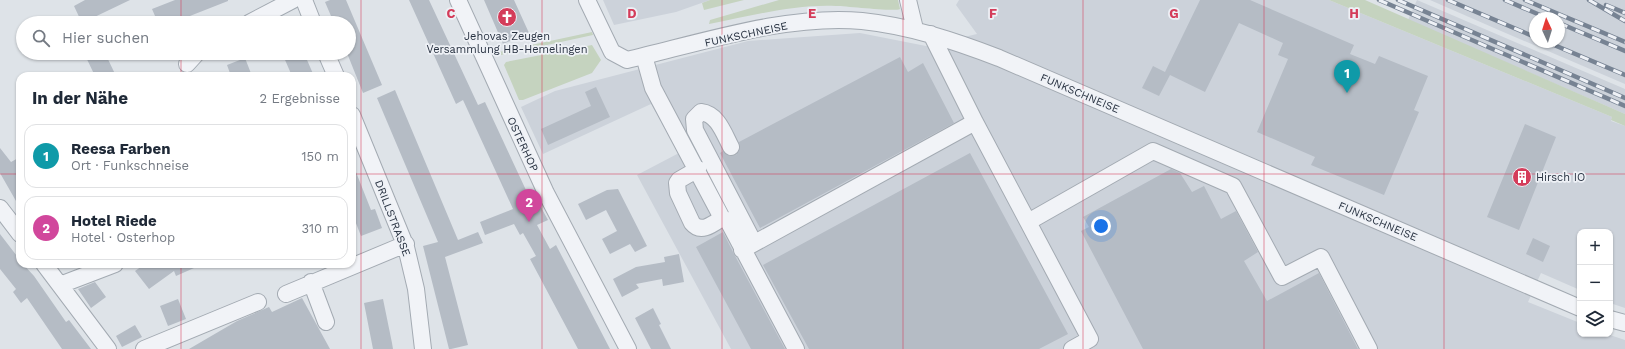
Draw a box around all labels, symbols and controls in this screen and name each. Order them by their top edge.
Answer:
text: C [447,6,456,21]
church icon: Jehovas Zeugen Versammlung HB-Hemelingen [496,6,518,28]
text: D [627,6,637,21]
text: E [808,6,816,21]
text: F [989,6,997,21]
text: G [1169,6,1179,21]
text: H [1349,6,1359,21]
north arrow [1529,12,1565,48]
search box [16,16,356,60]
street label: FUNKSCHNEISE [703,19,789,50]
icon: search [30,27,52,49]
text: Hier suchen [62,29,149,47]
place label: Jehovas Zeugen Versammlung HB-Hemelingen [427,30,587,56]
pin: 1 [1334,60,1360,93]
street label: FUNKSCHNEISE [1038,71,1121,116]
text: In der Nähe [32,88,128,108]
text: 2 Ergebnisse [259,91,340,106]
street label: OSTERHOP [504,115,541,174]
text: Reesa Farben [71,140,170,158]
text: 1 [43,149,49,164]
text: 150 m [301,149,339,164]
text: Ort · Funkschneise [71,158,189,173]
building icon: Hirsch IO [1511,166,1533,188]
place label: Hirsch IO [1536,171,1585,184]
street label: DRILLSTRASSE [372,178,413,258]
pin: 2 [516,189,542,222]
street label: FUNKSCHNEISE [1336,199,1419,244]
text: Hotel Riede [71,212,157,230]
your location [1091,216,1111,236]
text: 2 [42,221,50,236]
text: 310 m [301,221,339,236]
map controls [1577,229,1613,337]
button: + [1577,229,1613,265]
text: Hotel · Osterhop [71,230,175,245]
button: − [1577,265,1613,301]
button: layers [1577,301,1613,337]

